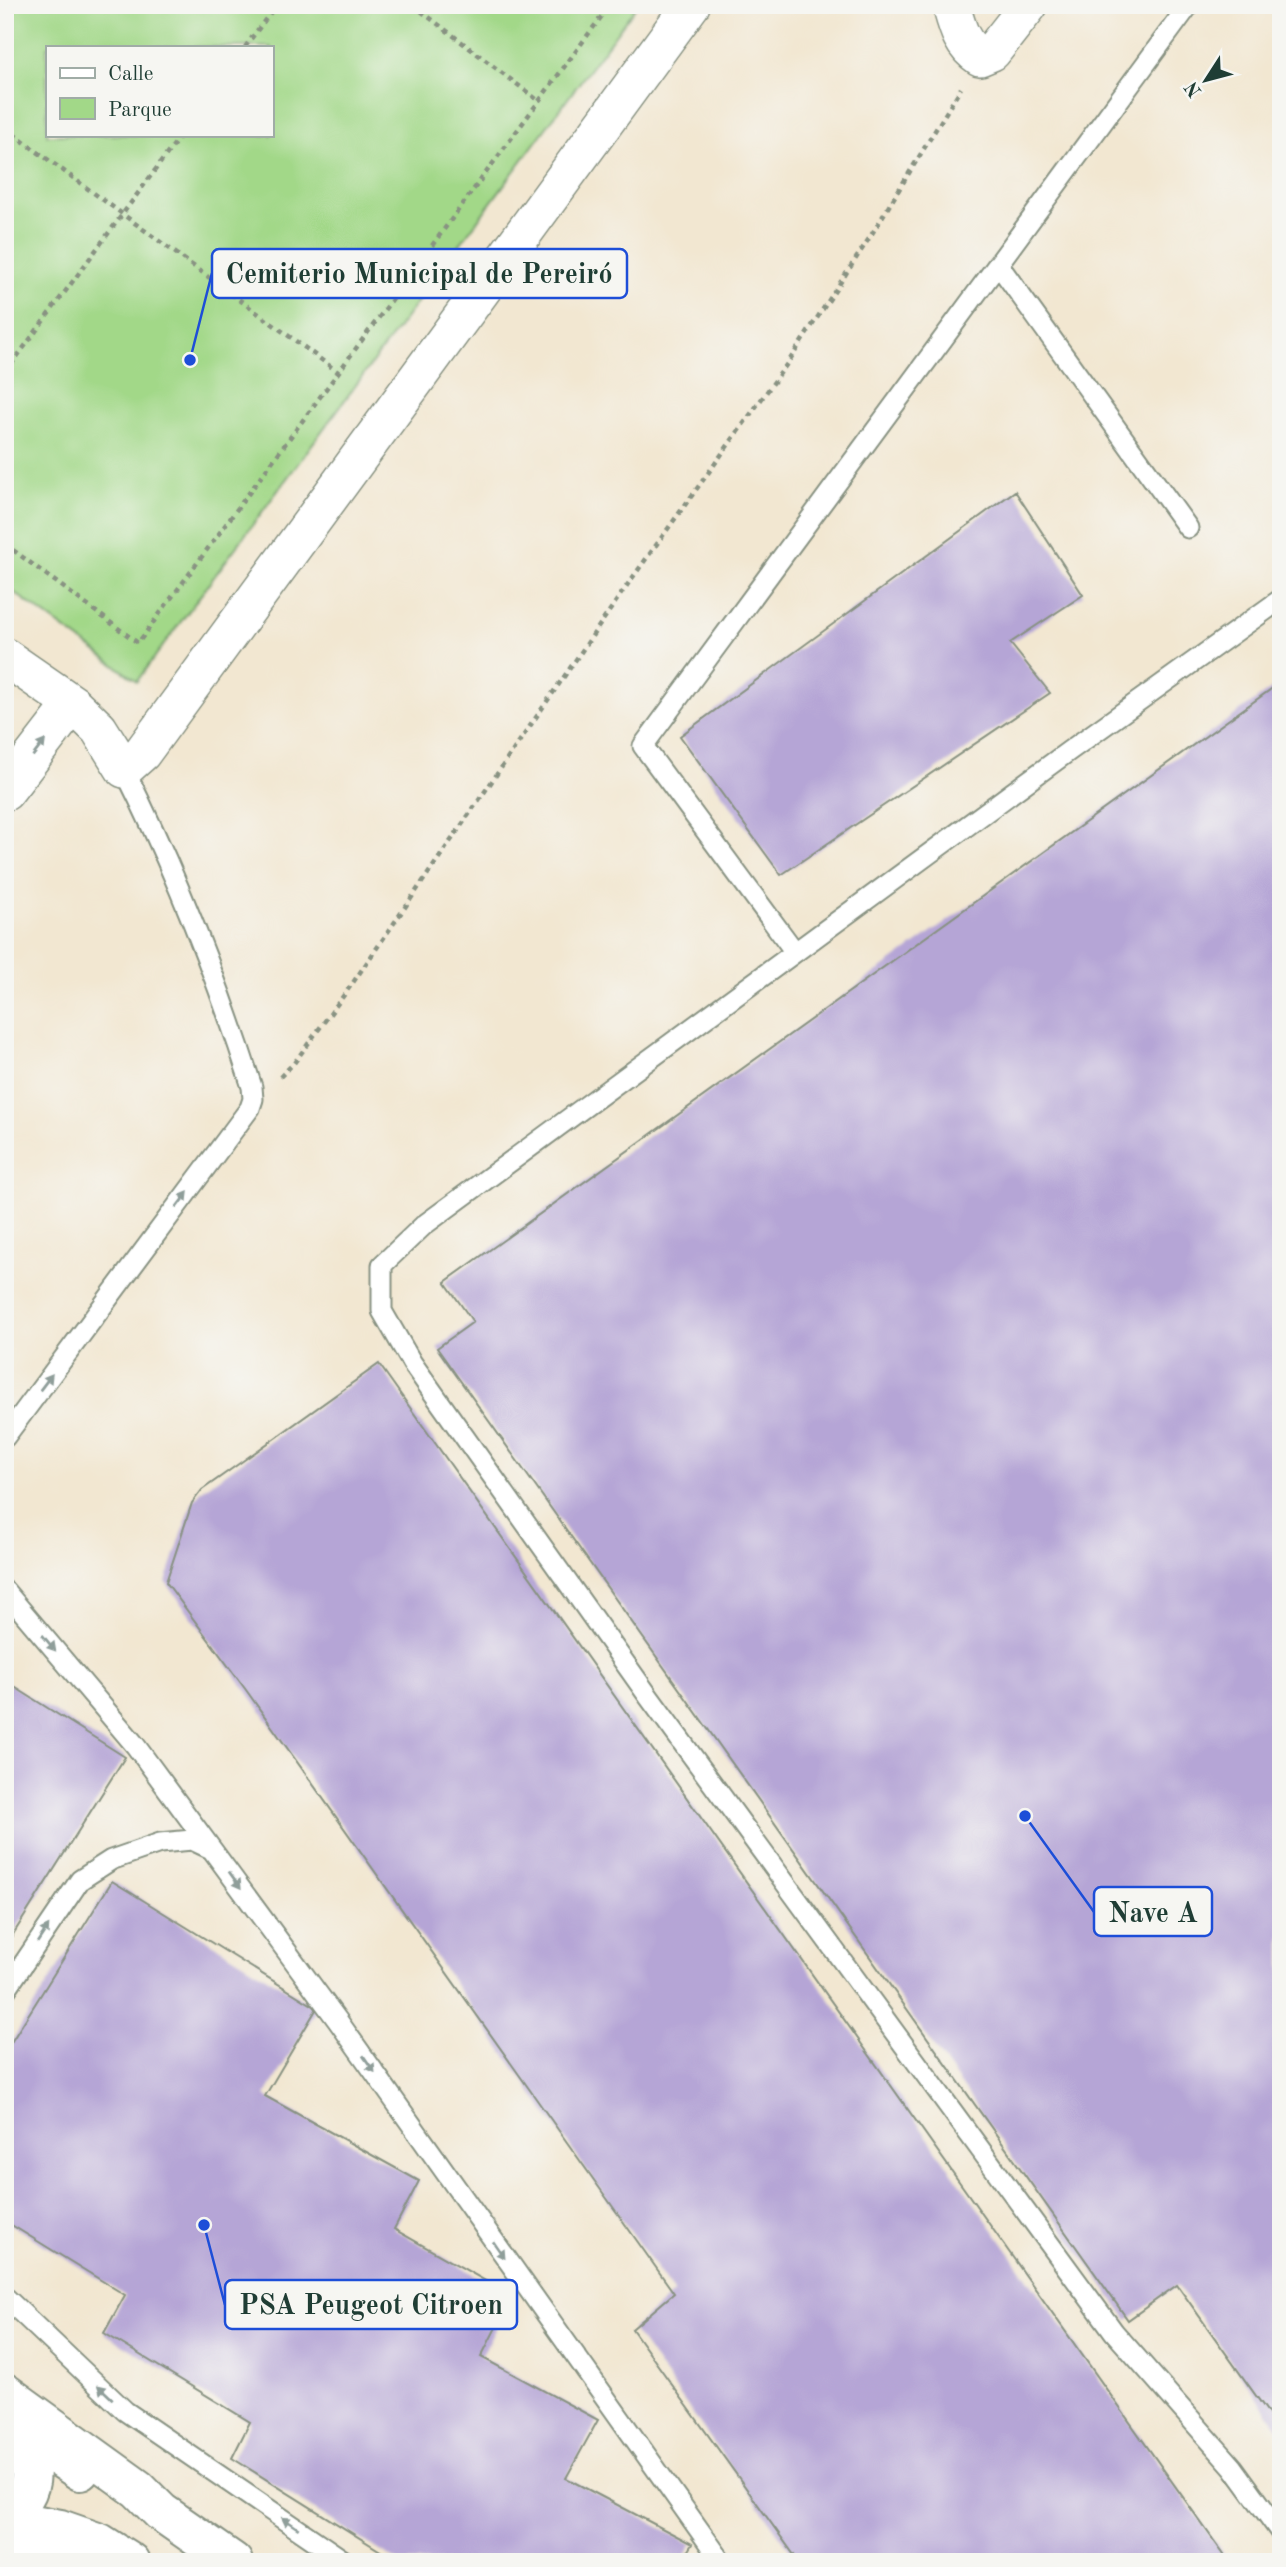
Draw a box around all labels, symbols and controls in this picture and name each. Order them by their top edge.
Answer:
legend [46,46,273,136]
north arrow [1170,46,1240,116]
text: Calle [108,64,153,85]
text: N [1182,77,1206,100]
text: Parque [108,100,172,121]
callout: Cemiterio Municipal de Pereiró [212,249,627,298]
text: Cemiterio Municipal de Pereiró [225,262,613,290]
one-way arrow [31,739,46,757]
one-way arrow [174,1191,188,1209]
one-way arrow [39,1373,53,1391]
one-way arrow [41,1634,57,1652]
one-way arrow [227,1871,241,1889]
callout: Nave A [1094,1887,1212,1936]
text: Nave A [1108,1901,1198,1929]
one-way arrow [36,1925,50,1943]
one-way arrow [362,2055,376,2073]
one-way arrow [492,2241,506,2259]
callout: PSA Peugeot Citroen [225,2280,517,2329]
text: PSA Peugeot Citroen [239,2293,503,2321]
one-way arrow [97,2384,114,2400]
one-way arrow [280,2517,300,2530]

